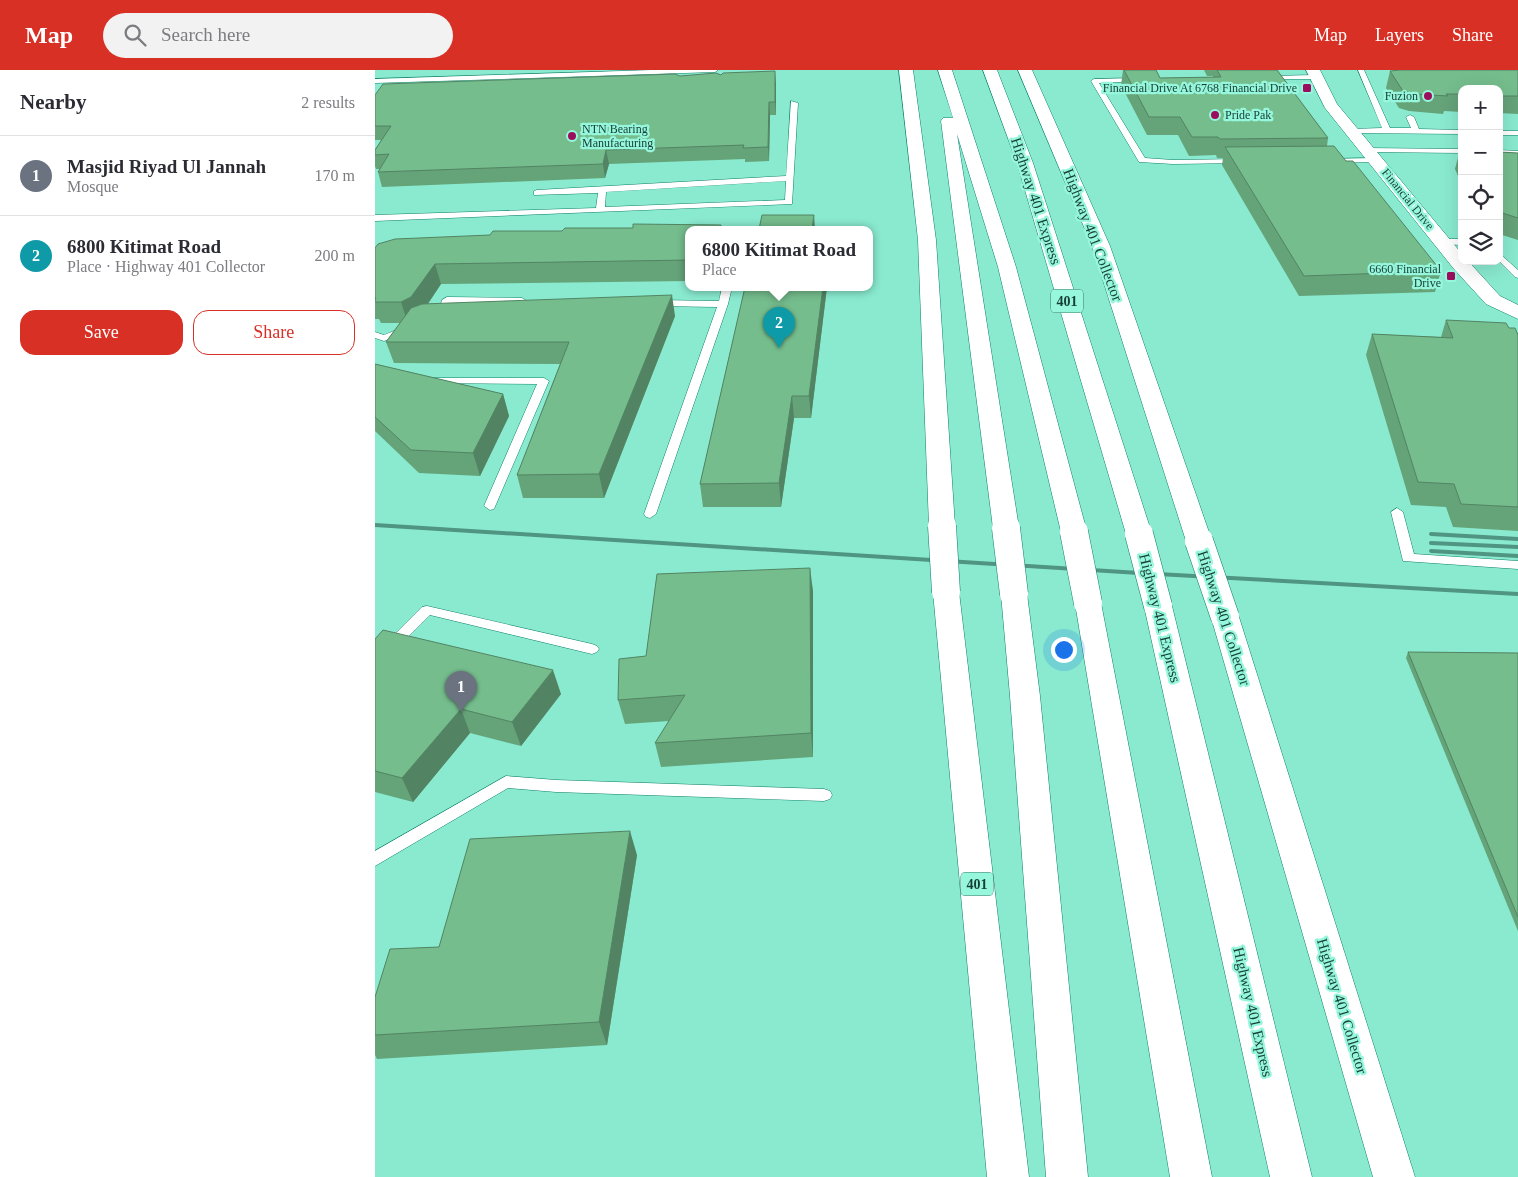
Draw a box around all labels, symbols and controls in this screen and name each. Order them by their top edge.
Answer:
search box [103,13,453,58]
icon: search [121,21,149,49]
text: Map [25,22,73,48]
text: Search here [161,24,250,45]
text: Map [1314,25,1347,45]
text: Layers [1375,25,1424,45]
text: Share [1452,25,1493,45]
place label: Financial Drive At 6768 Financial Drive [1103,81,1297,95]
marker: Financial Drive At 6768 Financial Drive [1301,82,1313,94]
map controls [1458,85,1503,265]
button: + [1458,85,1503,130]
place label: Fuzion [1385,89,1418,103]
text: Nearby [20,90,87,114]
marker: Fuzion [1422,90,1434,102]
text: 2 results [301,94,355,111]
place label: Pride Pak [1225,108,1271,122]
marker: Pride Pak [1209,109,1221,121]
place label: NTN Bearing Manufacturing [582,122,653,150]
marker: NTN Bearing Manufacturing [566,130,578,142]
button: − [1458,130,1503,175]
street label: Highway 401 Express [1008,136,1064,267]
text: Masjid Riyad Ul Jannah [67,156,266,177]
street label: Financial Drive [1379,165,1437,233]
street label: Highway 401 Collector [1059,166,1127,304]
text: 1 [32,167,40,184]
text: 170 m [315,167,355,184]
button: locate [1458,175,1503,220]
text: Mosque [67,178,119,195]
button: layers [1458,220,1503,265]
popup [685,226,873,291]
text: 6800 Kitimat Road [67,236,221,257]
text: 6800 Kitimat Road [702,239,856,260]
text: 2 [32,247,40,264]
text: 200 m [315,247,355,264]
text: Place · Highway 401 Collector [67,258,265,275]
text: Place [702,261,737,278]
place label: 6660 Financial Drive [1369,262,1442,290]
marker: 6660 Financial Drive [1445,270,1457,282]
road number: 401 [1051,290,1083,312]
pin: 2 [763,307,795,348]
button: Save [20,310,183,355]
button: Share [193,310,355,355]
street label: Highway 401 Collector [1195,549,1253,687]
street label: Highway 401 Express [1136,552,1184,684]
your location [1051,637,1077,663]
pin: 1 [445,671,477,712]
road number: 401 [961,872,993,896]
street label: Highway 401 Collector [1314,936,1370,1076]
street label: Highway 401 Express [1230,946,1276,1078]

